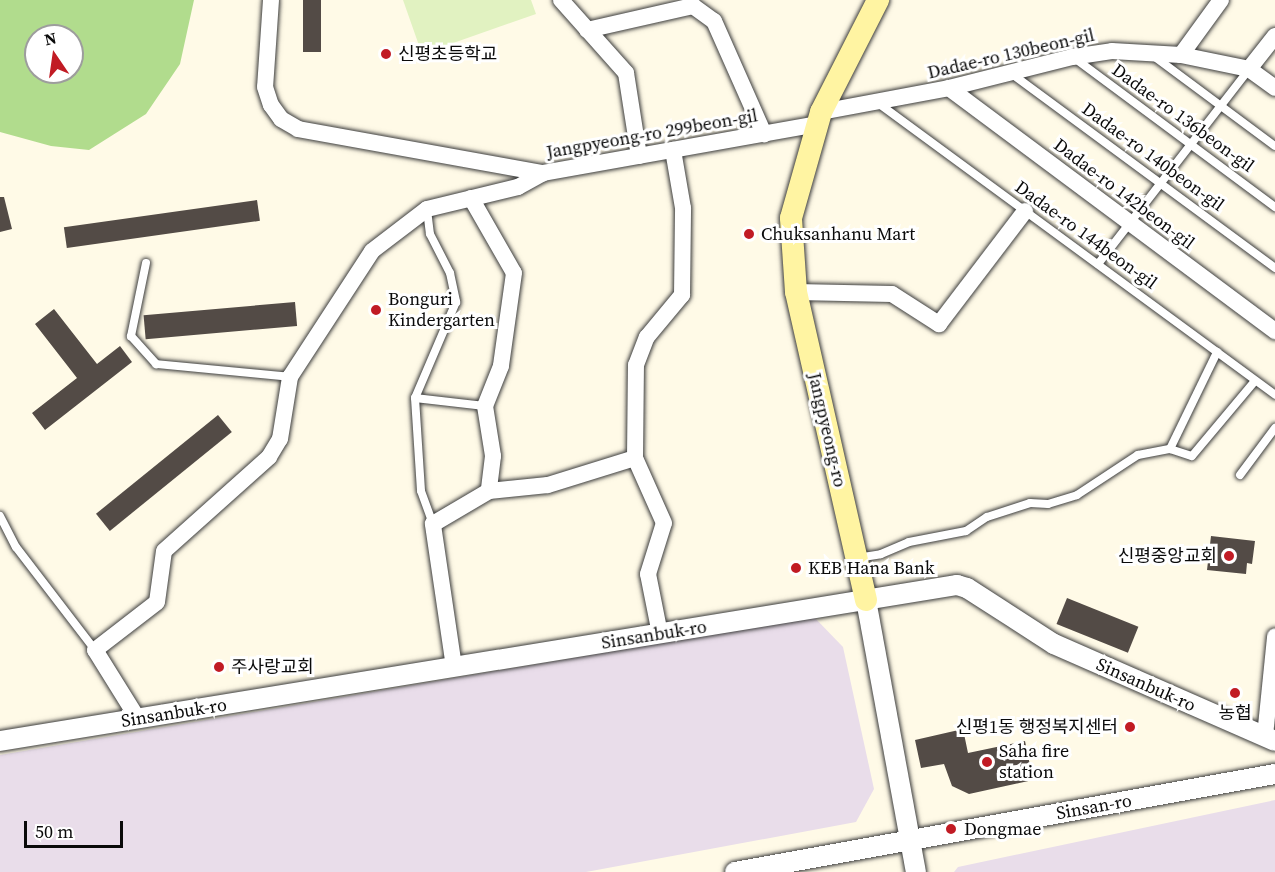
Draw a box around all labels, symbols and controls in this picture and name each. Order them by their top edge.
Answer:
north arrow [24,24,84,84]
street label: Dadae-ro 130beon-gil [925,24,1097,84]
text: N [42,26,59,50]
place label: 신평초등학교 [398,43,497,65]
marker: 신평초등학교 [379,47,393,61]
street label: Dadae-ro 136beon-gil [1108,59,1258,177]
street label: Dadae-ro 140beon-gil [1078,98,1228,216]
street label: Jangpyeong-ro 299beon-gil [545,105,759,163]
street label: Dadae-ro 142beon-gil [1049,134,1199,254]
street label: Dadae-ro 144beon-gil [1011,176,1161,294]
place label: Chuksanhanu Mart [761,223,915,245]
marker: Chuksanhanu Mart [742,227,756,241]
place label: Bonguri Kindergarten [388,289,495,332]
marker: Bonguri Kindergarten [369,303,383,317]
street label: Jangpyeong-ro [803,371,851,489]
place label: 신평중앙교회 [1118,545,1217,567]
marker: 신평중앙교회 [1222,549,1236,563]
place label: KEB Hana Bank [808,557,935,579]
marker: KEB Hana Bank [789,561,803,575]
street label: Sinsanbuk-ro [600,616,708,654]
street label: Sinsanbuk-ro [1093,653,1199,717]
place label: 주사랑교회 [231,656,314,678]
marker: 주사랑교회 [212,660,226,674]
marker: 농협 [1228,686,1242,700]
street label: Sinsanbuk-ro [120,694,228,732]
place label: 농협 [1218,702,1252,724]
place label: 신평1동 행정복지센터 [956,716,1118,738]
marker: 신평1동 행정복지센터 [1123,720,1137,734]
place label: Saha fire station [999,741,1069,783]
marker: Saha fire station [980,755,994,769]
street label: Sinsan-ro [1055,790,1133,824]
scale bar [27,809,126,847]
place label: Dongmae [964,818,1041,840]
text: 50 m [35,819,73,844]
marker: Dongmae [942,820,960,838]

